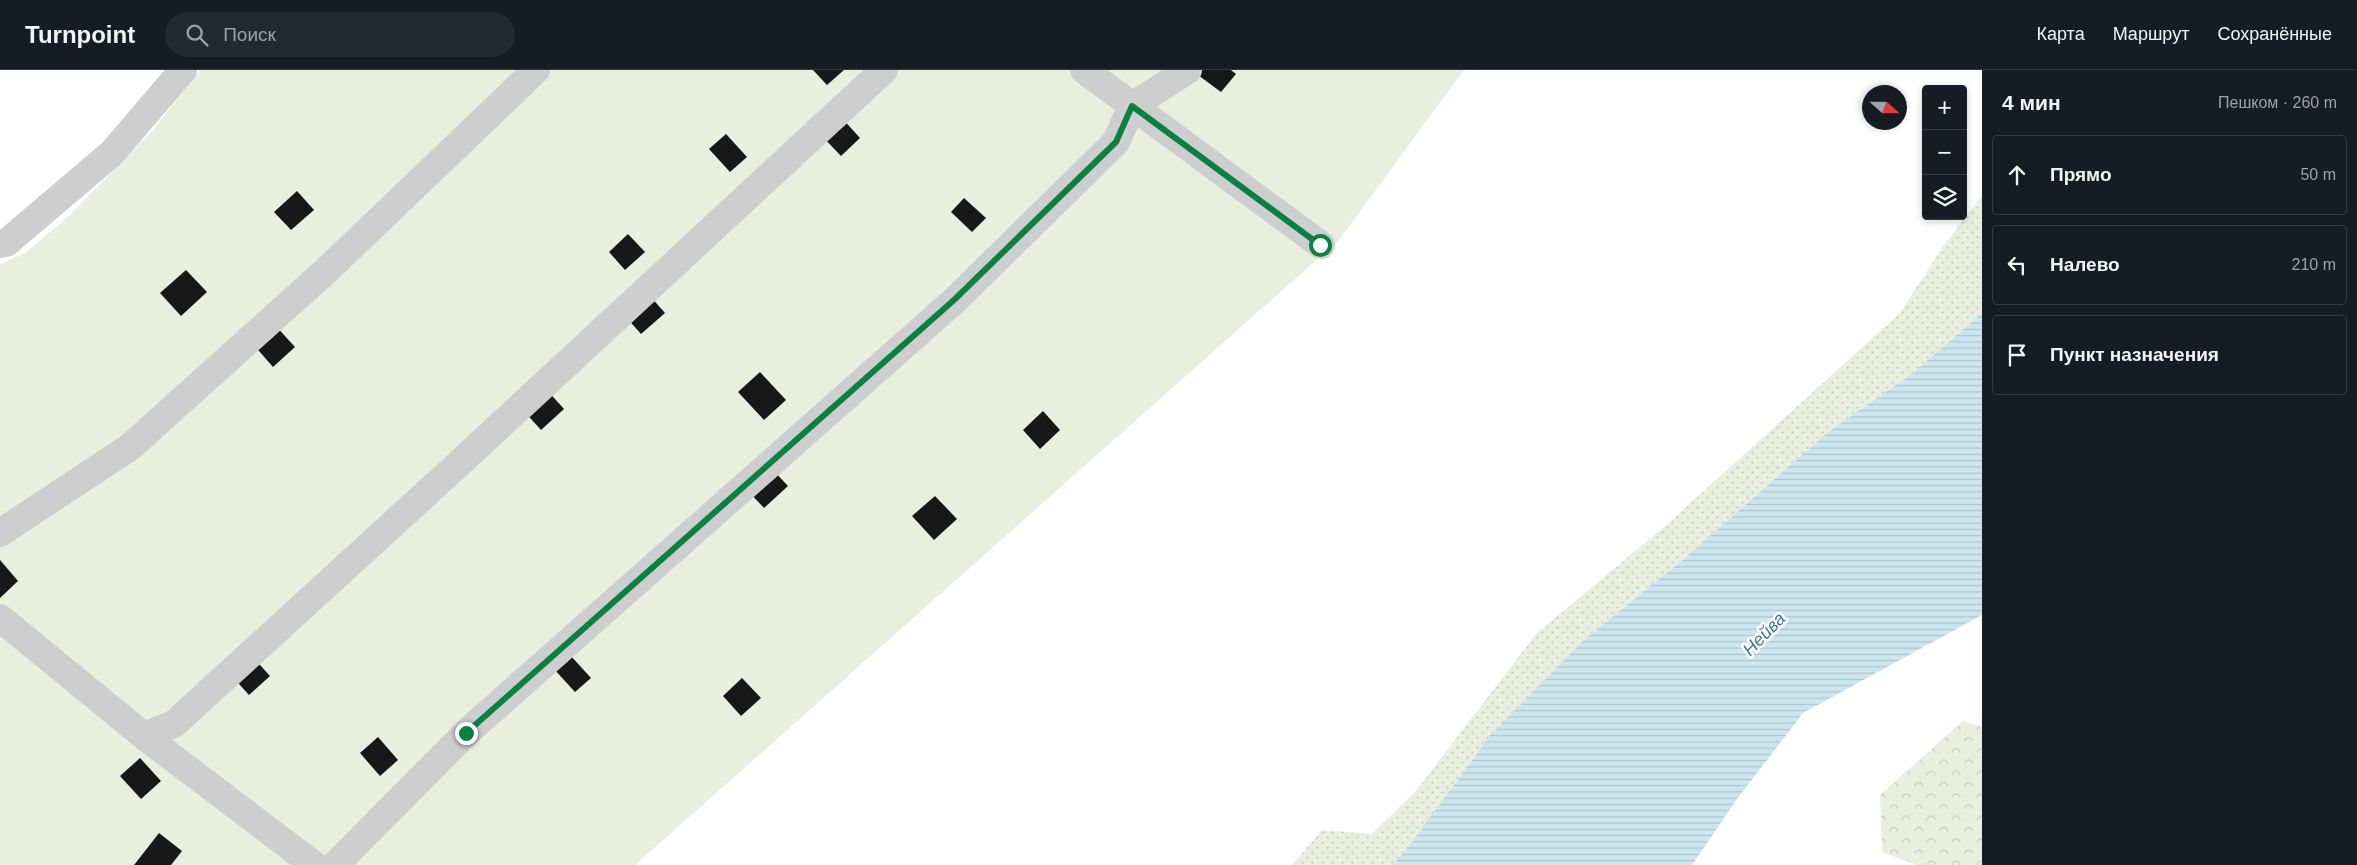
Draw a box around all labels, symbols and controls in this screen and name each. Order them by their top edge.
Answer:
search box [165,12,515,57]
text: Turnpoint [25,21,135,48]
icon: search [183,21,211,49]
text: Поиск [223,24,276,45]
text: Карта [2037,24,2085,44]
text: Маршрут [2113,24,2189,44]
text: Сохранённые [2217,24,2332,44]
north arrow [1862,85,1907,130]
map controls [1922,85,1967,220]
button: + [1922,85,1967,130]
text: 4 мин [2002,91,2061,114]
text: Пешком · 260 m [2218,94,2337,111]
button: − [1922,130,1967,175]
icon: ahead [2003,161,2031,189]
text: Прямо [2050,164,2112,185]
text: 50 m [2300,166,2336,183]
button: layers [1922,175,1967,220]
route start [1309,234,1332,257]
icon: left [2003,251,2031,279]
text: Налево [2050,254,2120,275]
text: 210 m [2292,256,2336,273]
icon: arrive [2003,341,2031,369]
text: Пункт назначения [2050,344,2219,365]
water label: Нейва [1739,608,1789,660]
route end [455,722,478,745]

